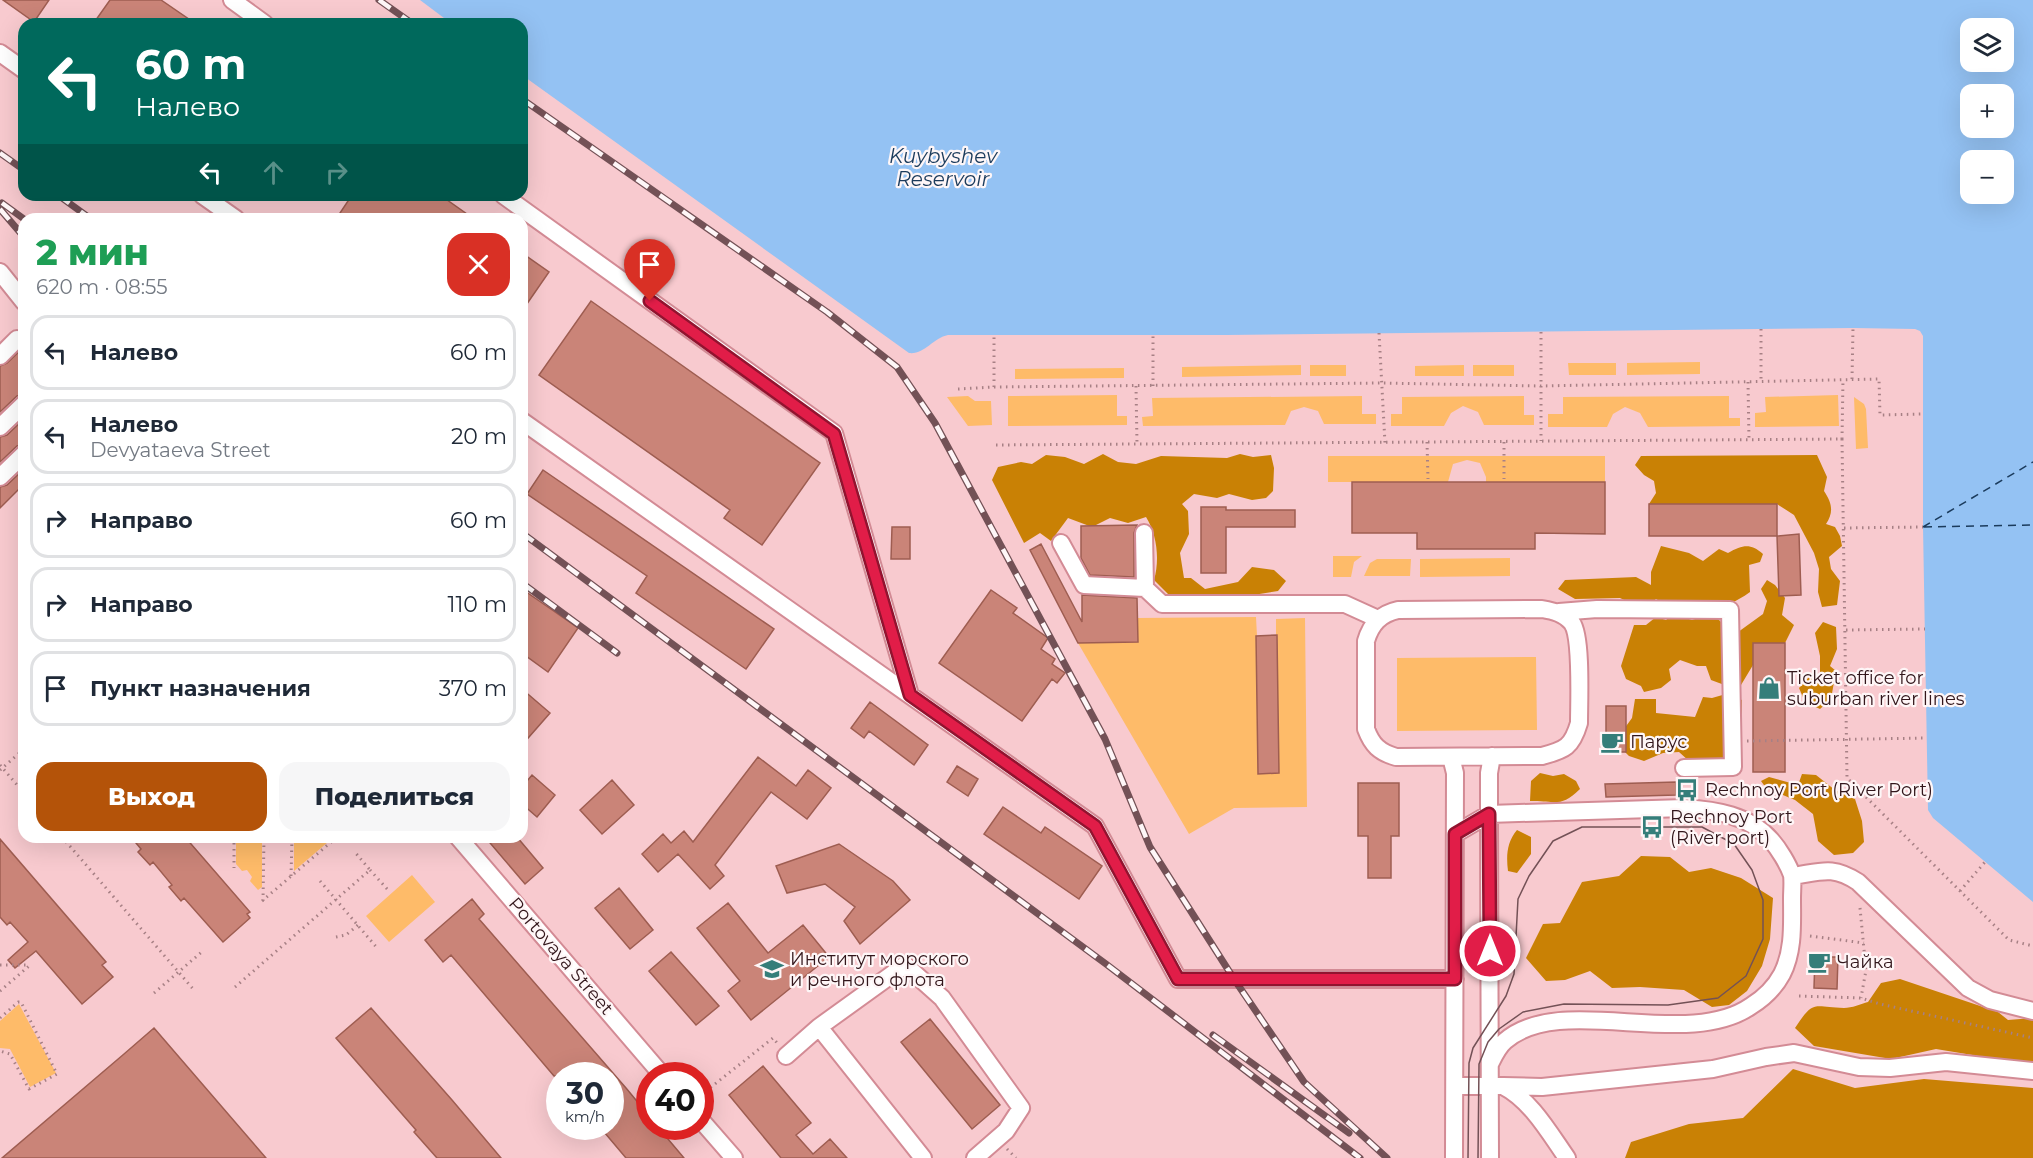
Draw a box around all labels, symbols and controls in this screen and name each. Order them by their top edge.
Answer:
map controls [1960,18,2014,204]
button: layers [1960,18,2014,72]
text: 60 m [135,38,246,90]
icon: left [36,42,114,120]
button: + [1960,84,2014,138]
text: Налево [135,90,240,123]
water label: Kuybyshev Reservoir [889,144,998,191]
button: − [1960,150,2014,204]
icon: left [194,156,227,189]
icon: ahead [257,156,290,189]
icon: right [320,156,353,189]
text: 2 мин [36,230,149,274]
button: close [447,233,510,296]
pin [624,239,675,301]
icon: arrive [633,248,666,281]
text: 620 m · 08:55 [36,275,168,299]
icon: left [39,336,72,369]
text: Налево [90,339,178,366]
text: 60 m [450,339,507,366]
text: Налево [90,411,178,438]
icon: left [39,420,72,453]
text: 20 m [451,423,507,450]
text: Devyataeva Street [90,438,271,462]
icon: right [39,504,72,537]
text: Направо [90,507,193,534]
text: 60 m [450,507,507,534]
icon: right [39,588,72,621]
text: Направо [90,591,193,618]
text: 110 m [447,591,507,618]
place label: Ticket office for suburban river lines [1787,667,1965,710]
icon: arrive [39,672,72,705]
text: Пункт назначения [90,675,311,702]
text: 370 m [439,675,507,702]
shop icon: Ticket office for suburban river lines [1756,675,1782,701]
cafe icon: Парус [1599,729,1625,755]
place label: Парус [1630,731,1687,753]
button: Выход [36,762,267,831]
button: Поделиться [279,762,510,831]
bus stop icon: Rechnoy Port (River Port) [1674,777,1700,803]
place label: Rechnoy Port (River Port) [1705,779,1933,801]
place label: Rechnoy Port (River port) [1670,806,1793,849]
bus stop icon: Rechnoy Port (River port) [1639,814,1665,840]
street label: Portovaya Street [504,893,618,1019]
position arrow [1458,919,1522,983]
place label: Институт морского и речного флота [790,948,969,991]
cafe icon: Чайка [1806,949,1832,975]
place label: Чайка [1837,951,1894,973]
school or university icon: Институт морского и речного флота [759,956,785,982]
speed limit sign: 40 [636,1062,714,1140]
text: 30 [566,1075,604,1112]
text: km/h [565,1107,605,1126]

